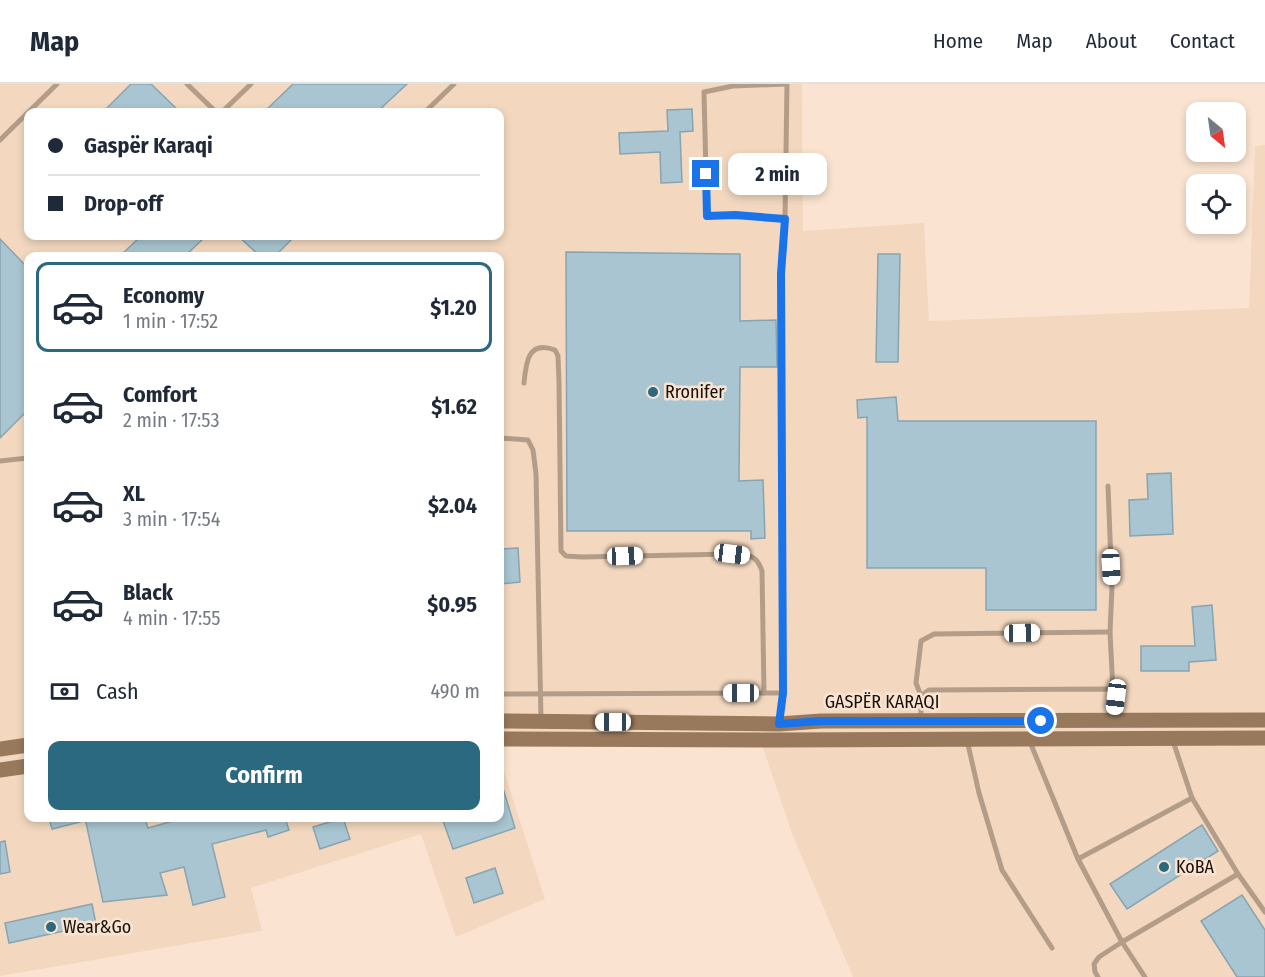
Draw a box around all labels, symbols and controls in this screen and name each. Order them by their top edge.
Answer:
text: Map [30,25,79,58]
text: Home [933,28,983,54]
text: Map [1016,28,1053,54]
text: About [1086,28,1137,54]
text: Contact [1170,28,1235,54]
north arrow [1186,102,1246,162]
map controls [1186,102,1246,234]
text: Gaspër Karaqi [84,132,213,159]
callout: 2 min [727,153,826,195]
route end [692,160,719,187]
text: 2 min [755,162,800,186]
button: locate [1186,174,1246,234]
text: Drop-off [84,190,163,217]
icon: car [51,280,105,334]
text: Economy [123,282,204,309]
text: $1.20 [430,294,477,321]
text: 1 min · 17:52 [123,309,218,333]
icon: car [51,379,105,433]
text: Comfort [123,381,197,408]
place label: Rronifer [665,381,725,403]
marker: Rronifer [646,385,660,399]
text: $1.62 [431,393,477,420]
text: 2 min · 17:53 [123,408,219,432]
icon: car [51,478,105,532]
text: XL [123,480,145,507]
text: $2.04 [428,492,477,519]
text: 3 min · 17:54 [123,507,220,531]
car [713,543,751,565]
car [607,546,643,566]
car [1101,549,1121,585]
icon: car [51,577,105,631]
text: Black [123,579,173,606]
text: $0.95 [427,591,477,618]
text: 4 min · 17:55 [123,606,220,630]
car [1004,624,1040,642]
icon: cash [48,675,81,708]
text: Cash [96,678,139,705]
car [1105,678,1127,716]
text: 490 m [430,679,480,703]
car [723,684,759,702]
street label: GASPËR KARAQI [825,691,939,713]
route start [1027,707,1054,734]
car [595,713,631,731]
button: Confirm [48,741,480,810]
place label: KoBA [1176,856,1214,878]
marker: KoBA [1157,860,1171,874]
place label: Wear&Go [63,916,131,938]
marker: Wear&Go [44,920,58,934]

